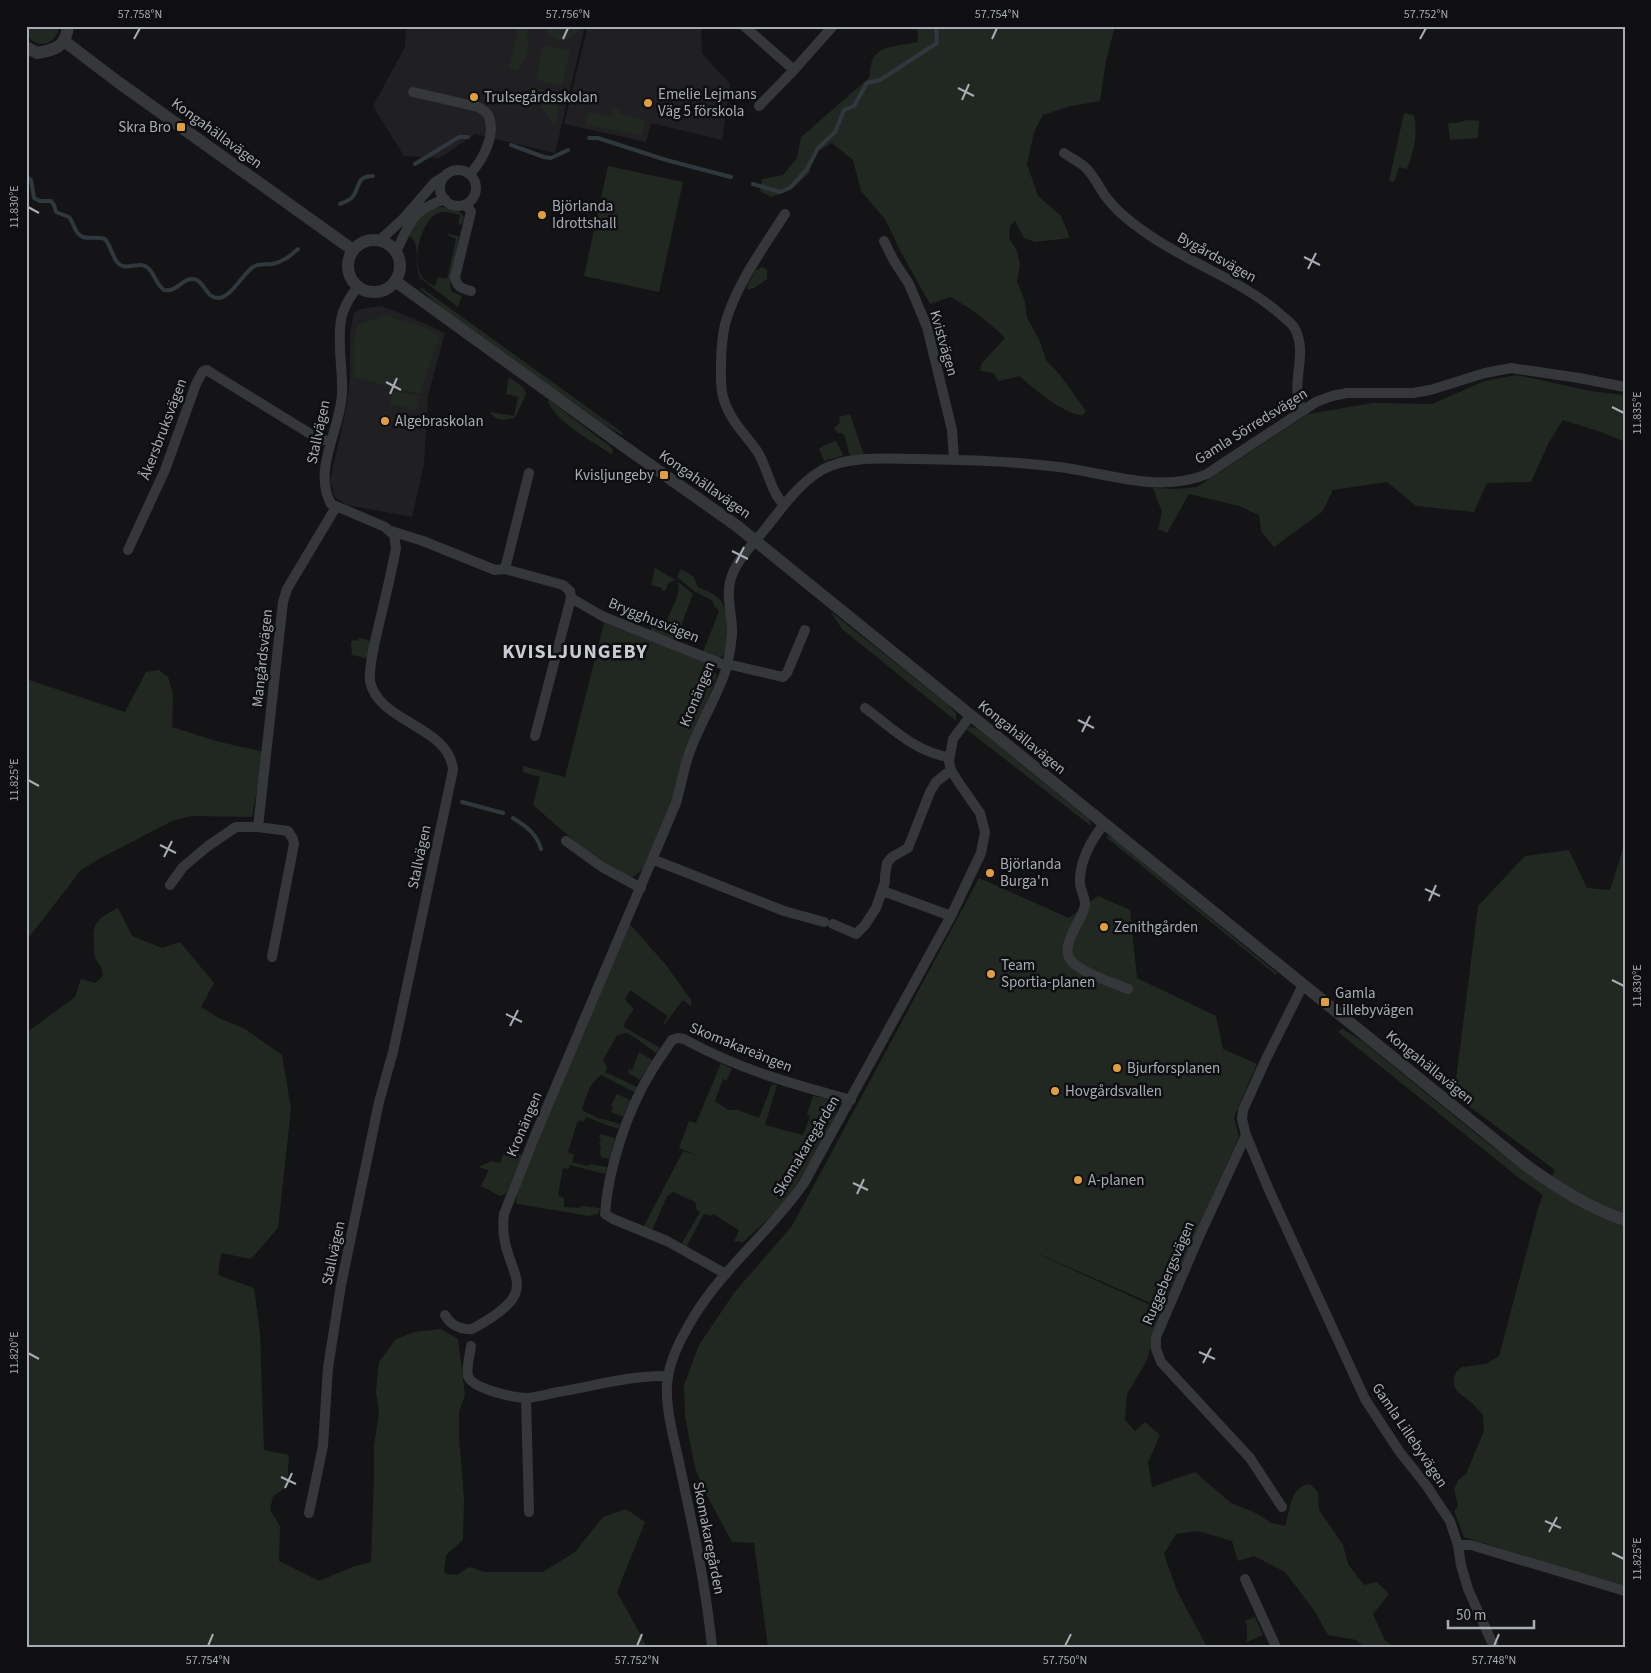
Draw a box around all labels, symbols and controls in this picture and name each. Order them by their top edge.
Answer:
text: 57.758°N [118,6,162,23]
text: 57.756°N [546,6,590,23]
text: 57.754°N [975,6,1019,23]
text: 57.752°N [1404,6,1448,23]
place label: Emelie Lejmans Väg 5 förskola [658,84,756,122]
place label: Trulsegårdsskolan [484,87,598,108]
marker: Trulsegårdsskolan [468,91,480,103]
street label: Kongahällavägen [167,93,267,174]
marker: Emelie Lejmans Väg 5 förskola [642,97,654,109]
place label: Skra Bro [118,117,171,138]
marker: Skra Bro [175,121,187,133]
text: 11.830°E [6,185,23,229]
place label: Björlanda Idrottshall [552,196,617,234]
marker: Björlanda Idrottshall [536,209,548,221]
street label: Bygårdsvägen [1173,227,1260,288]
street label: Kvistvägen [924,308,963,378]
street label: Åkersbruksvägen [135,376,192,483]
street label: Gamla Sörredsvägen [1191,383,1312,470]
text: 11.835°E [1629,391,1646,435]
street label: Stallvägen [301,398,336,466]
place label: Algebraskolan [395,411,484,432]
marker: Algebraskolan [379,415,391,427]
street label: Kongahällavägen [654,445,755,524]
place label: Kvisljungeby [575,465,654,486]
marker: Kvisljungeby [658,469,670,481]
street label: Brygghusvägen [605,593,702,648]
street label: Mangårdsvägen [247,608,278,708]
district label: KVISLJUNGEBY [502,638,648,666]
street label: Kronängen [674,658,721,730]
street label: Kongahällavägen [973,695,1070,780]
text: 11.825°E [6,758,23,802]
street label: Stallvägen [402,823,437,891]
place label: Björlanda Burga'n [1000,854,1061,892]
marker: Björlanda Burga'n [984,867,996,879]
place label: Zenithgården [1114,917,1198,938]
marker: Zenithgården [1098,921,1110,933]
place label: Team Sportia-planen [1001,955,1095,993]
text: 11.830°E [1629,964,1646,1008]
marker: Team Sportia-planen [985,968,997,980]
place label: Gamla Lillebyvägen [1335,983,1414,1021]
marker: Gamla Lillebyvägen [1319,996,1331,1008]
street label: Skomakareängen [686,1017,795,1078]
street label: Kongahällavägen [1381,1025,1478,1110]
place label: Bjurforsplanen [1127,1058,1220,1079]
marker: Bjurforsplanen [1111,1062,1123,1074]
place label: Hovgårdsvallen [1065,1081,1162,1102]
marker: Hovgårdsvallen [1049,1085,1061,1097]
street label: Kronängen [501,1088,548,1160]
street label: Skomakaregården [768,1092,845,1201]
place label: A-planen [1088,1170,1144,1191]
marker: A-planen [1072,1174,1084,1186]
street label: Ruggebergsvägen [1137,1218,1200,1328]
street label: Stallvägen [316,1219,351,1287]
text: 11.820°E [6,1331,23,1375]
street label: Gamla Lillebyvägen [1367,1379,1452,1492]
street label: Skomakaregården [687,1480,730,1596]
text: 11.825°E [1629,1537,1646,1581]
scale bar [1448,1598,1535,1630]
text: 50 m [1456,1605,1486,1626]
text: 57.754°N [186,1652,230,1669]
text: 57.752°N [615,1652,659,1669]
text: 57.750°N [1043,1652,1087,1669]
text: 57.748°N [1472,1652,1516,1669]

